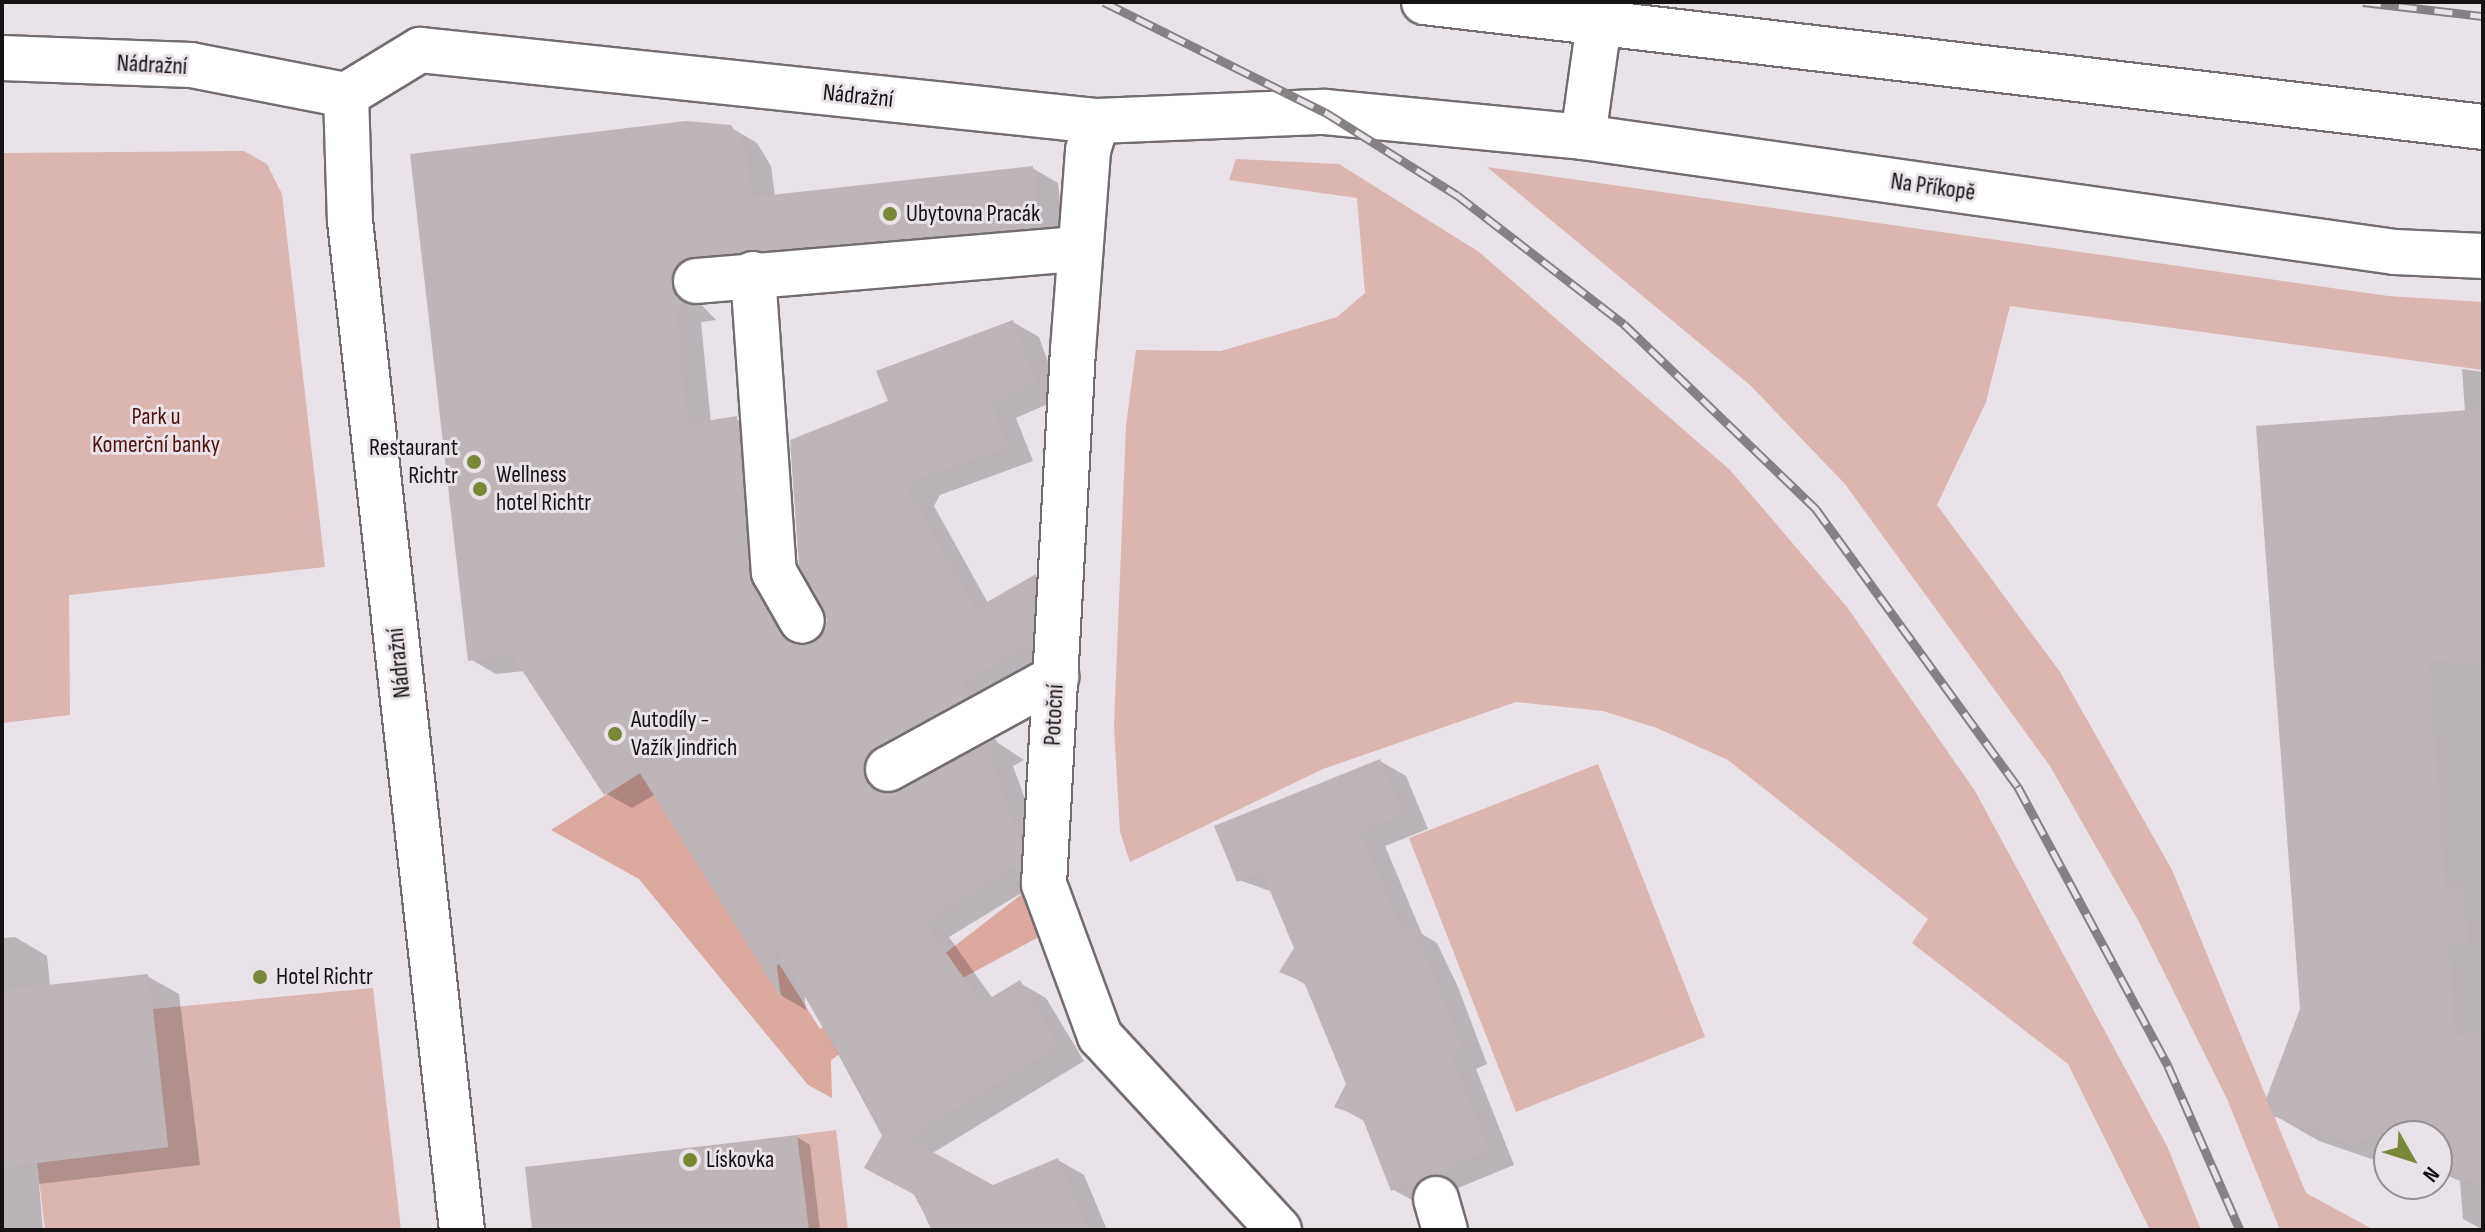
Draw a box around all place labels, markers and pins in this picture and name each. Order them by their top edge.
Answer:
place label: Ubytovna Pracák [906,200,1040,228]
marker: Ubytovna Pracák [881,205,899,223]
place label: Restaurant Richtr [369,434,458,490]
marker: Restaurant Richtr [465,453,483,471]
place label: Wellness hotel Richtr [496,461,591,517]
marker: Wellness hotel Richtr [471,480,489,498]
place label: Autodíly - Važík Jindřich [631,706,737,762]
marker: Autodíly - Važík Jindřich [606,725,624,743]
place label: Hotel Richtr [276,963,373,991]
marker: Hotel Richtr [251,968,269,986]
place label: Lískovka [706,1146,774,1174]
marker: Lískovka [681,1151,699,1169]

